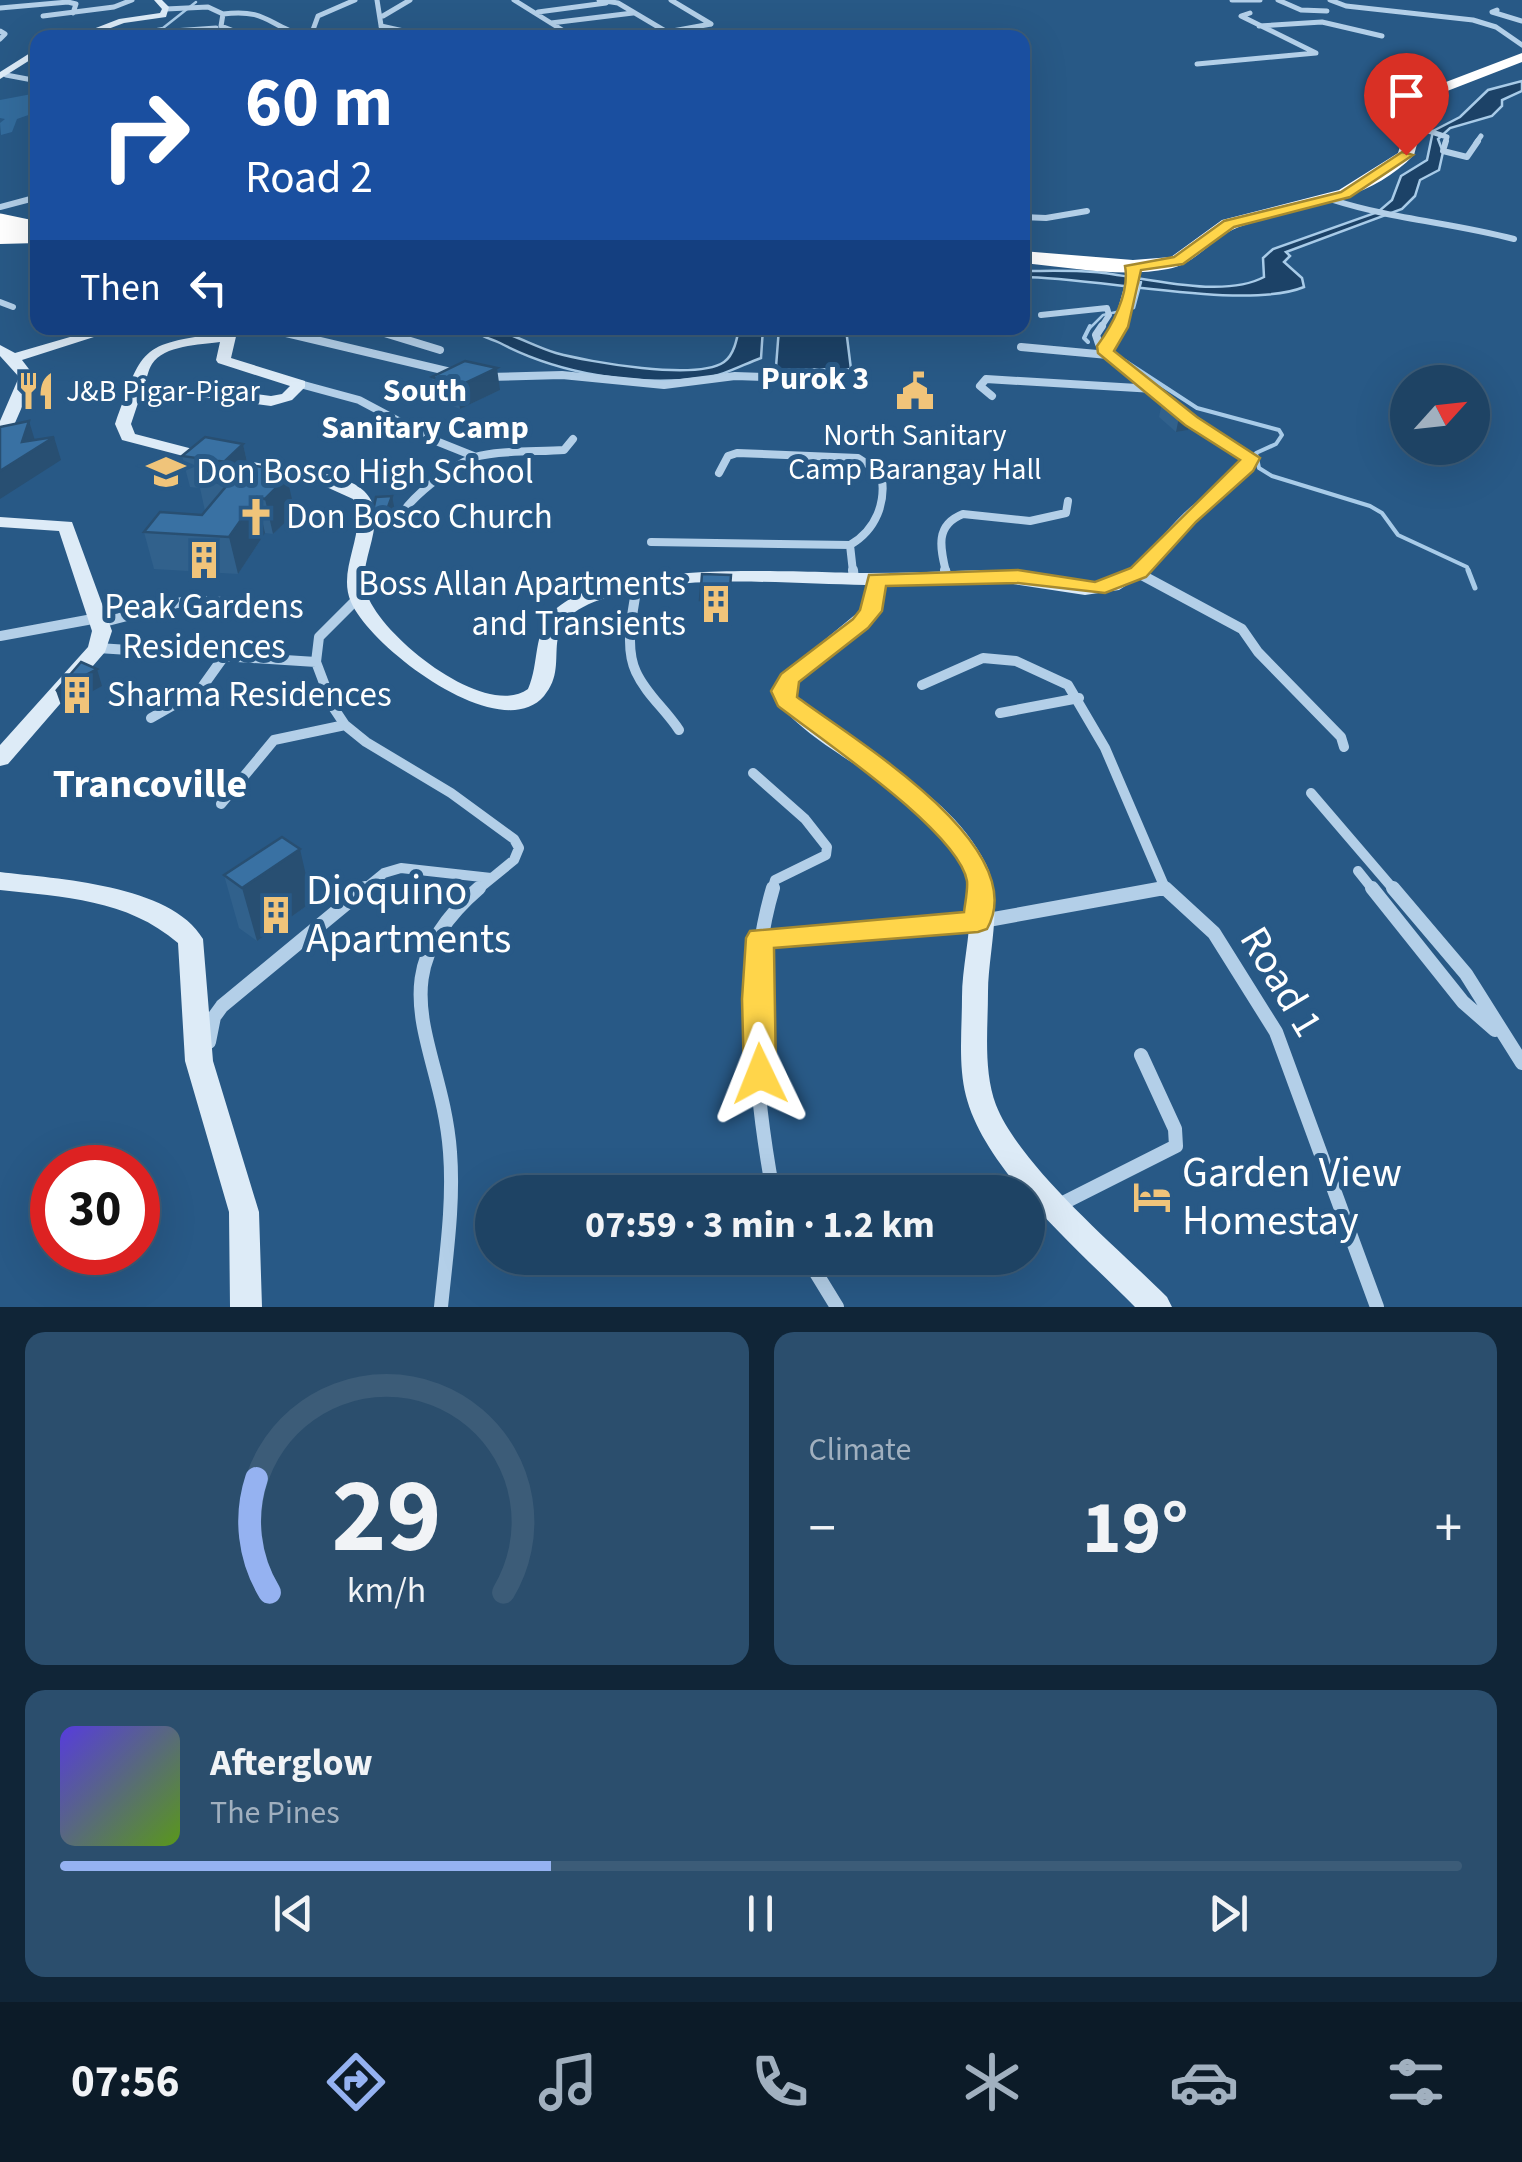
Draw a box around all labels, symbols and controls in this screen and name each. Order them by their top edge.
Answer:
text: 60 m [245,53,393,153]
pin [1364,53,1449,156]
icon: arrive [1379,68,1434,123]
icon: right [80,70,210,200]
text: Road 2 [245,146,373,210]
icon: left [181,260,236,315]
text: Then [80,261,161,315]
district label: Purok 3 [761,356,869,402]
north arrow [1390,365,1490,465]
map controls [1390,365,1490,465]
district label: South Sanitary Camp [321,368,529,451]
restaurant icon: J&B Pigar-Pigar [15,370,57,412]
place label: J&B Pigar-Pigar [66,370,261,413]
public building icon: North Sanitary Camp Barangay Hall [894,370,936,412]
place label: North Sanitary Camp Barangay Hall [788,414,1042,491]
place label: Don Bosco High School [196,447,534,497]
school or university icon: Don Bosco High School [145,451,187,493]
place label: Don Bosco Church [286,492,553,542]
church icon: Don Bosco Church [235,496,277,538]
building icon: Peak Gardens Residences [183,539,225,581]
place label: Boss Allan Apartments and Transients [358,559,686,649]
place label: Peak Gardens Residences [104,582,304,672]
building icon: Boss Allan Apartments and Transients [695,583,737,625]
place label: Sharma Residences [107,670,392,720]
building icon: Sharma Residences [56,674,98,716]
district label: Trancoville [53,756,247,813]
place label: Dioquino Apartments [306,861,511,969]
building icon: Dioquino Apartments [255,894,297,936]
street label: Road 1 [1225,915,1337,1049]
position arrow [708,1022,812,1126]
place label: Garden View Homestay [1182,1143,1402,1251]
speed limit sign: 30 [30,1145,160,1275]
hotel icon: Garden View Homestay [1131,1176,1173,1218]
text: 07:59 · 3 min · 1.2 km [585,1198,935,1252]
text: Climate [809,1427,911,1473]
text: 29 [332,1444,442,1592]
text: 19° [1082,1475,1189,1582]
text: − [809,1490,836,1568]
text: + [1435,1490,1462,1568]
text: km/h [347,1565,426,1616]
text: Afterglow [210,1736,373,1790]
text: The Pines [210,1790,340,1836]
icon: previous [266,1886,321,1941]
icon: pause [733,1886,788,1941]
icon: next [1201,1886,1256,1941]
icon: directions [321,2047,391,2117]
icon: music [533,2047,603,2117]
icon: phone [745,2047,815,2117]
icon: climate [957,2047,1027,2117]
icon: car [1169,2047,1239,2117]
icon: filters [1381,2047,1451,2117]
text: 07:56 [71,2050,180,2114]

